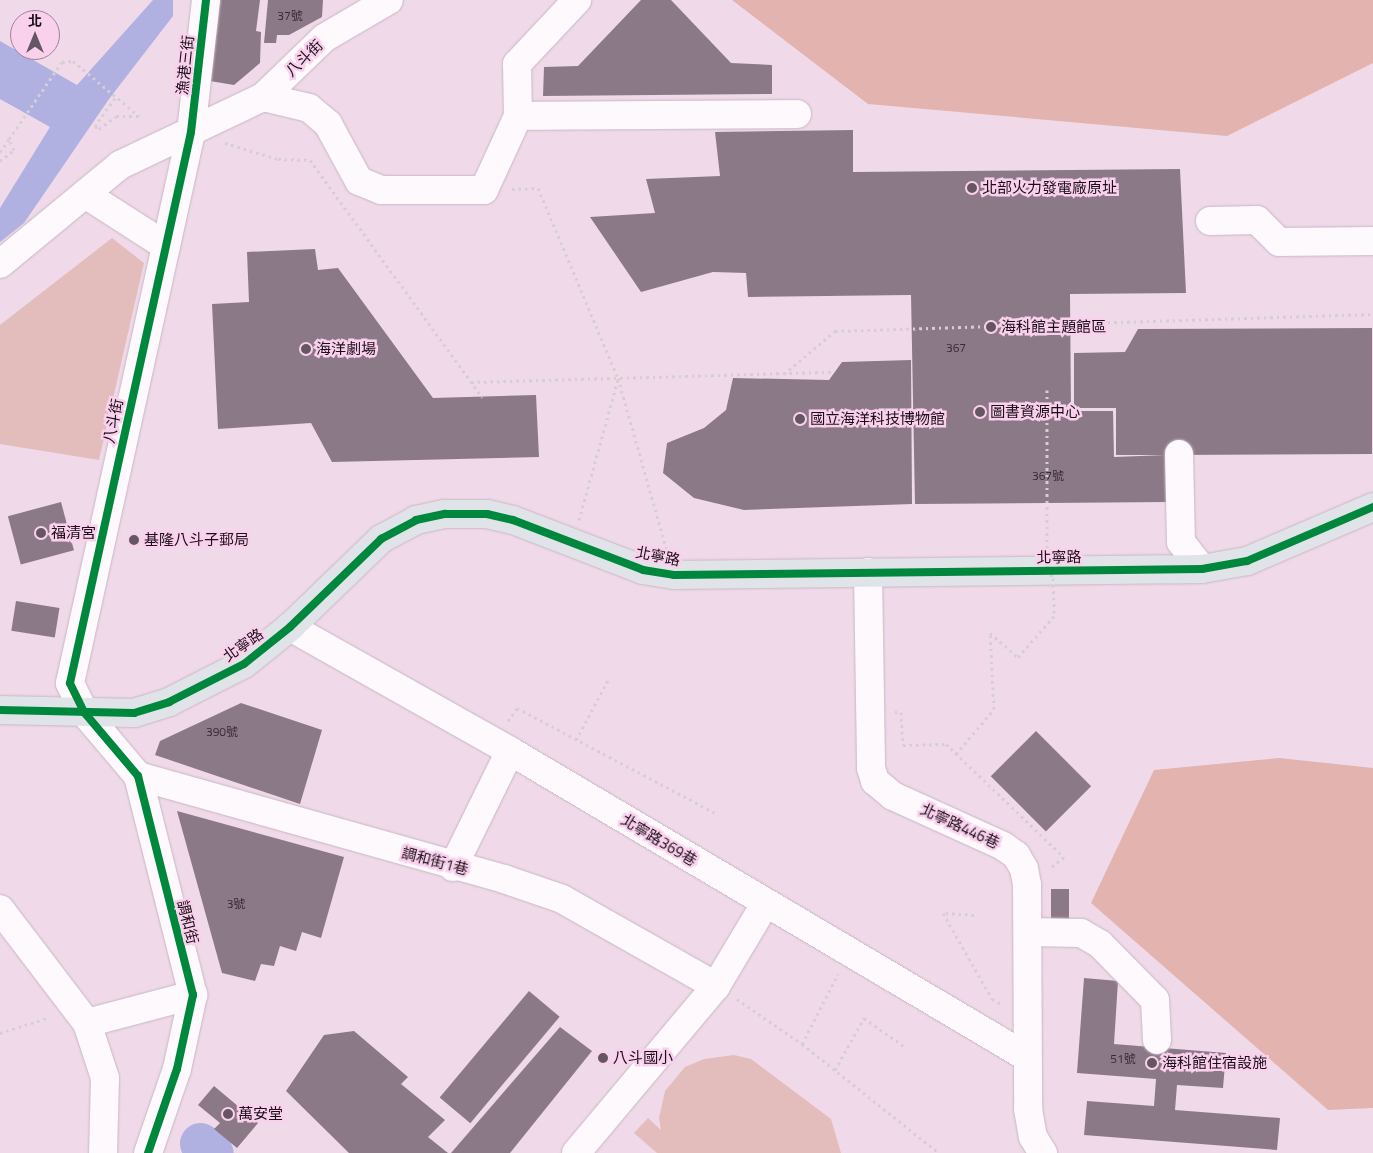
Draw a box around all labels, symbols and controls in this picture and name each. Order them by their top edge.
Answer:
house number: 37號 [277,9,303,23]
north arrow [10,10,60,60]
text: 北 [28,10,42,31]
street label: 漁港三街 [173,34,197,96]
street label: 八斗街 [282,36,326,80]
place label: 北部火力發電廠原址 [982,179,1117,197]
marker: 北部火力發電廠原址 [966,182,978,194]
place label: 海科館主題館區 [1001,318,1106,336]
marker: 海科館主題館區 [985,321,997,333]
place label: 海洋劇場 [316,340,376,358]
house number: 367 [946,341,966,355]
marker: 海洋劇場 [300,343,312,355]
street label: 八斗街 [100,397,126,445]
place label: 圖書資源中心 [990,403,1080,421]
marker: 圖書資源中心 [974,406,986,418]
place label: 國立海洋科技博物館 [810,410,945,428]
marker: 國立海洋科技博物館 [794,413,806,425]
house number: 367號 [1032,469,1064,483]
place label: 福清宮 [51,524,96,542]
marker: 福清宮 [35,527,47,539]
place label: 基隆八斗子郵局 [144,531,249,549]
marker: 基隆八斗子郵局 [128,534,140,546]
street label: 北寧路 [634,543,682,569]
street label: 北寧路 [1036,548,1082,566]
street label: 北寧路 [219,625,267,665]
house number: 390號 [206,725,238,739]
street label: 北寧路446巷 [918,800,1002,852]
street label: 北寧路369巷 [618,810,700,870]
street label: 調和街1巷 [400,843,470,879]
house number: 3號 [227,897,245,911]
street label: 調和街 [174,898,202,946]
place label: 八斗國小 [613,1049,673,1067]
marker: 八斗國小 [597,1052,609,1064]
house number: 51號 [1110,1052,1136,1066]
place label: 海科館住宿設施 [1162,1054,1267,1072]
marker: 海科館住宿設施 [1146,1057,1158,1069]
place label: 萬安堂 [238,1105,283,1123]
marker: 萬安堂 [222,1108,234,1120]

